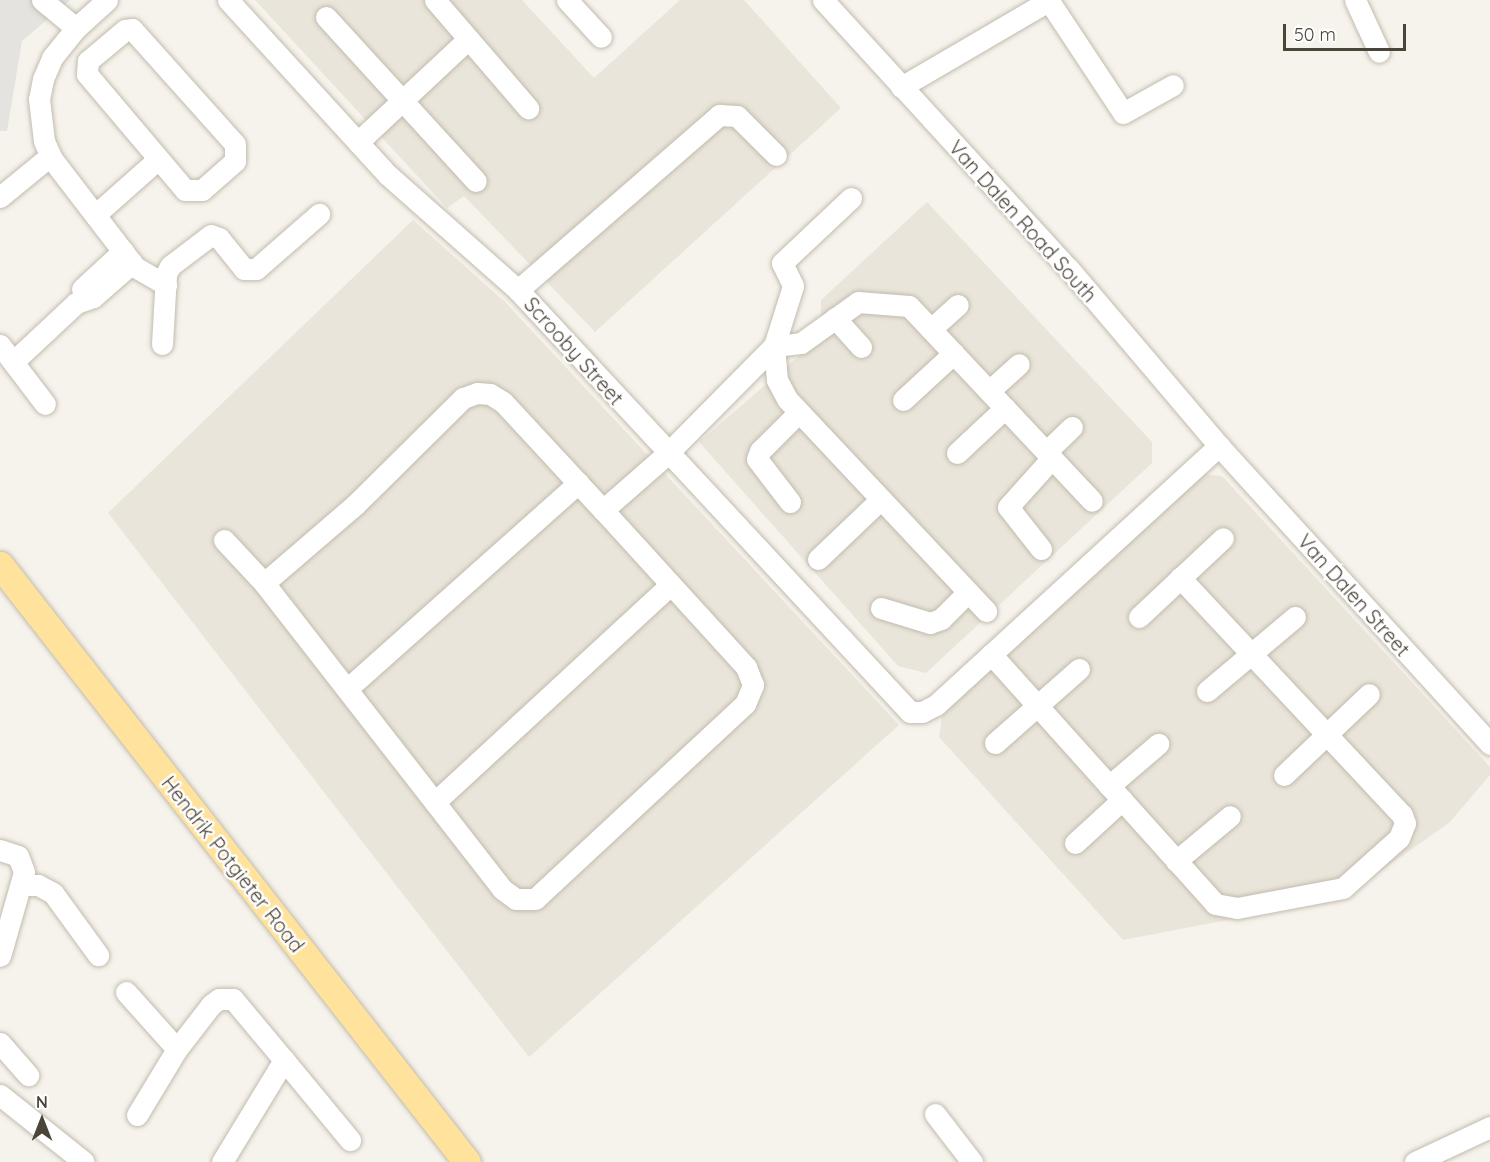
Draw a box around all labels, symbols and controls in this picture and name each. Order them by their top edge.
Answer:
scale bar [1286,12,1409,50]
text: 50 m [1294,23,1336,46]
street label: Van Dalen Road South [944,135,1102,307]
street label: Scrooby Street [519,292,629,410]
street label: Van Dalen Street [1293,529,1415,661]
street label: Hendrik Potgieter Road [157,771,309,957]
north arrow [12,1090,72,1150]
text: N [36,1092,48,1112]

